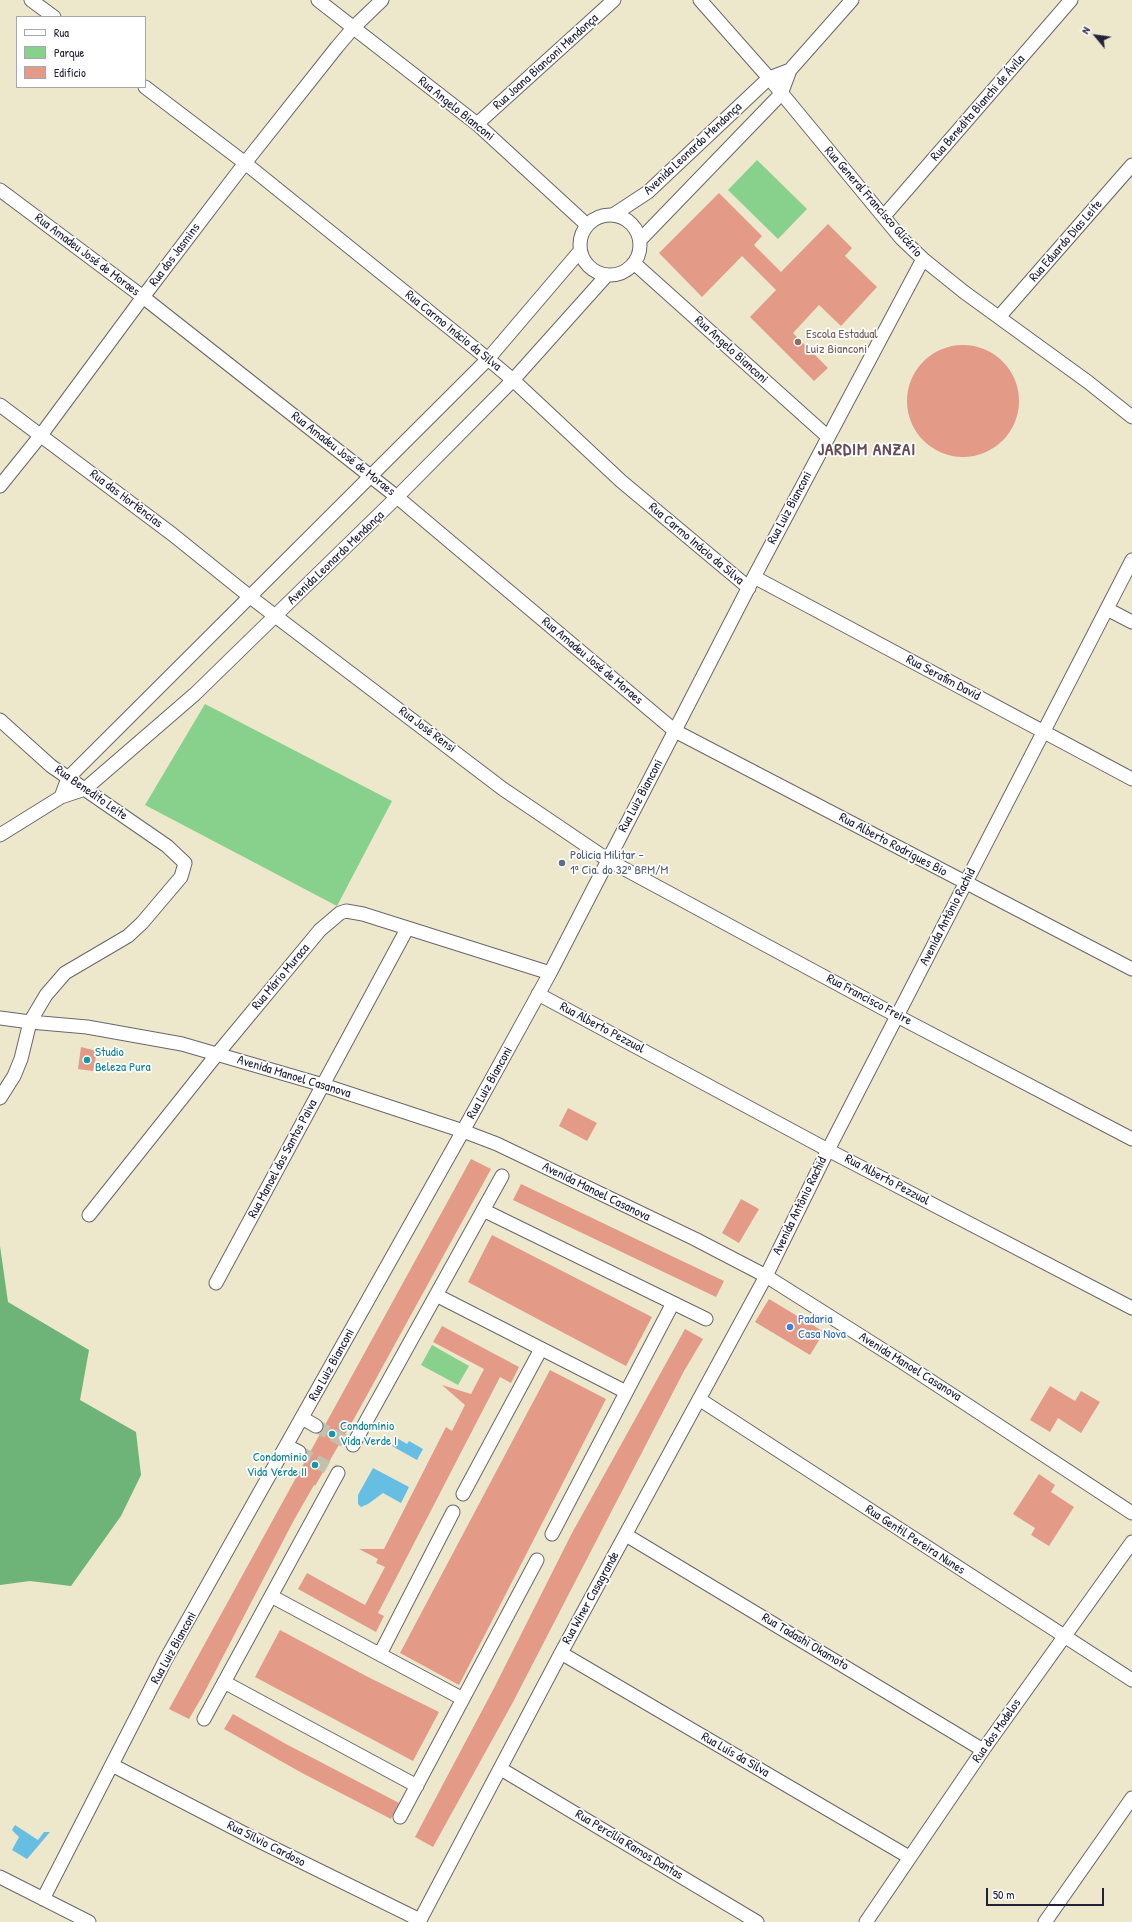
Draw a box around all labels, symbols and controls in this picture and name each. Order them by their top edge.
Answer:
street label: Rua Joana Bianconi Mendonça [490,11,602,113]
legend [16,16,146,88]
north arrow [1076,16,1116,56]
text: Rua [54,24,69,41]
text: N [1078,24,1093,36]
text: Parque [54,44,84,61]
street label: Rua Benedita Bianchi de Ávila [928,52,1028,164]
text: Edifício [54,64,86,81]
street label: Rua Angelo Bianconi [415,73,497,145]
street label: Avenida Leonardo Mendonça [641,100,745,198]
street label: Rua General Francisco Glicério [821,144,925,260]
street label: Rua Eduardo Dias Leite [1026,197,1106,285]
street label: Rua Amadeu José de Moraes [31,210,143,300]
street label: Rua dos Jasmins [146,220,204,290]
street label: Rua Carmo Inácio da Silva [402,287,504,375]
street label: Rua Angelo Bianconi [691,313,771,387]
place label: Escola Estadual Luiz Bianconi [806,327,878,358]
marker: Escola Estadual Luiz Bianconi [793,337,803,347]
street label: Rua Amadeu José de Moraes [288,409,398,499]
district label: JARDIM ANZAI [818,440,916,460]
street label: Rua das Hortências [86,467,166,531]
street label: Rua Luiz Bianconi [764,469,816,547]
street label: Rua Carmo Inácio da Silva [645,500,747,588]
street label: Avenida Leonardo Mendonça [284,508,388,608]
street label: Rua Amadeu José de Moraes [538,614,646,708]
street label: Rua Serafim David [903,652,983,704]
street label: Rua José Rensi [395,704,459,756]
street label: Rua Luiz Bianconi [615,757,667,835]
street label: Rua Benedito Leite [52,762,130,824]
street label: Rua Alberto Rodrigues Bio [836,810,950,880]
place label: Polícia Militar - 1ª Cia. do 32º BPM/M [570,848,668,879]
marker: Polícia Militar - 1ª Cia. do 32º BPM/M [557,858,567,868]
street label: Avenida Antônio Rachid [917,866,979,968]
street label: Rua Mário Muraca [249,941,313,1013]
street label: Rua Francisco Freire [824,971,914,1029]
street label: Rua Alberto Pezzuol [557,999,647,1057]
street label: Rua Luiz Bianconi [464,1044,516,1122]
place label: Studio Beleza Pura [95,1045,151,1076]
street label: Avenida Manoel Casanova [235,1052,353,1102]
marker: Studio Beleza Pura [82,1055,92,1065]
street label: Rua Manoel dos Santos Paiva [245,1097,321,1221]
street label: Rua Alberto Pezzuol [842,1151,932,1209]
street label: Avenida Antônio Rachid [770,1154,830,1258]
street label: Avenida Manoel Casanova [540,1159,652,1225]
place label: Padaria Casa Nova [798,1312,846,1343]
marker: Padaria Casa Nova [785,1322,795,1332]
street label: Rua Luiz Bianconi [306,1326,358,1404]
street label: Avenida Manoel Casanova [856,1329,964,1405]
place label: Condomínio Vida Verde I [340,1419,397,1450]
marker: Condomínio Vida Verde I [327,1429,337,1439]
place label: Condomínio Vida Verde II [247,1450,307,1481]
marker: Condomínio Vida Verde II [310,1460,320,1470]
street label: Rua Gentil Pereira Nunes [862,1502,968,1578]
street label: Rua Winer Casagrande [559,1549,623,1647]
street label: Rua Luiz Bianconi [148,1609,200,1687]
street label: Rua Tadashi Okamoto [759,1610,851,1674]
street label: Rua dos Modelos [969,1696,1025,1766]
street label: Rua Luís da Silva [698,1729,772,1781]
street label: Rua Percília Ramos Dantas [572,1807,686,1883]
street label: Rua Sílvio Cardoso [224,1818,308,1870]
scale bar [988,1880,1106,1906]
text: 50 m [993,1886,1014,1903]

